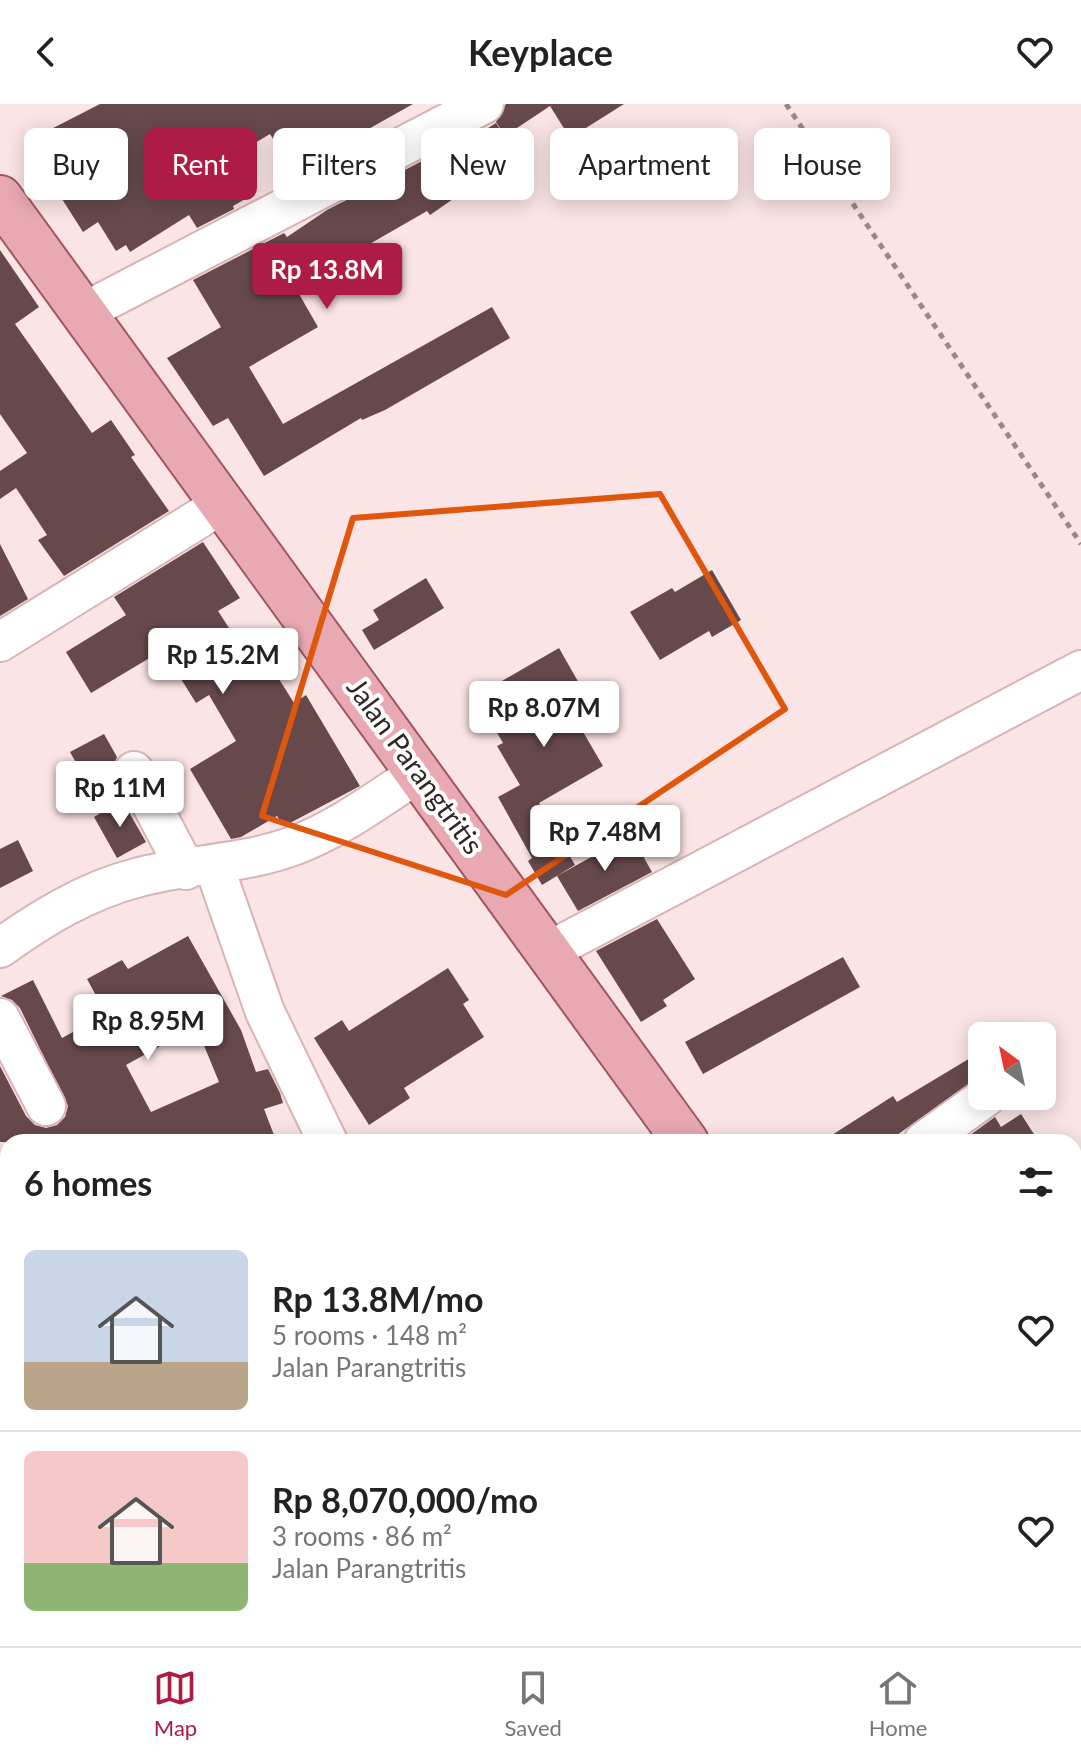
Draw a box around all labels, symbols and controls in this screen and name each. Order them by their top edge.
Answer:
icon: back [24,30,68,74]
text: Keyplace [468,30,613,74]
icon: heart [1013,30,1057,74]
chip: Buy [24,128,128,200]
chip: Rent [144,128,257,200]
chip: Filters [273,128,405,200]
chip: New [421,128,534,200]
chip: Apartment [550,128,738,200]
chip: House [754,128,890,200]
pin: Rp 13.8M [244,243,410,311]
text: Rp 13.8M [270,253,384,285]
pin: Rp 15.2M [140,628,306,696]
text: Rp 15.2M [166,638,280,670]
street label: Jalan Parangtritis [341,671,491,860]
pin: Rp 8.07M [461,681,627,749]
text: Rp 8.07M [487,691,601,723]
pin: Rp 11M [55,761,185,829]
text: Rp 11M [74,771,166,803]
pin: Rp 7.48M [522,805,688,873]
text: Rp 7.48M [548,815,662,847]
pin: Rp 8.95M [65,994,231,1062]
text: Rp 8.95M [91,1004,205,1036]
north arrow [968,1022,1056,1110]
map controls [968,1022,1056,1110]
icon: filters [1014,1160,1058,1204]
text: 6 homes [24,1162,152,1203]
text: Rp 13.8M/mo [272,1278,483,1319]
icon: home [88,1282,184,1378]
icon: heart [1014,1308,1058,1352]
text: 5 rooms · 148 m² [272,1319,467,1351]
text: Jalan Parangtritis [272,1351,466,1383]
text: Rp 8,070,000/mo [272,1479,538,1520]
icon: home [88,1483,184,1579]
icon: heart [1014,1509,1058,1553]
text: 3 rooms · 86 m² [272,1520,452,1552]
text: Jalan Parangtritis [272,1552,466,1584]
tab: Map [153,1666,197,1741]
tab: Saved [504,1666,562,1741]
tab: Home [869,1666,927,1741]

